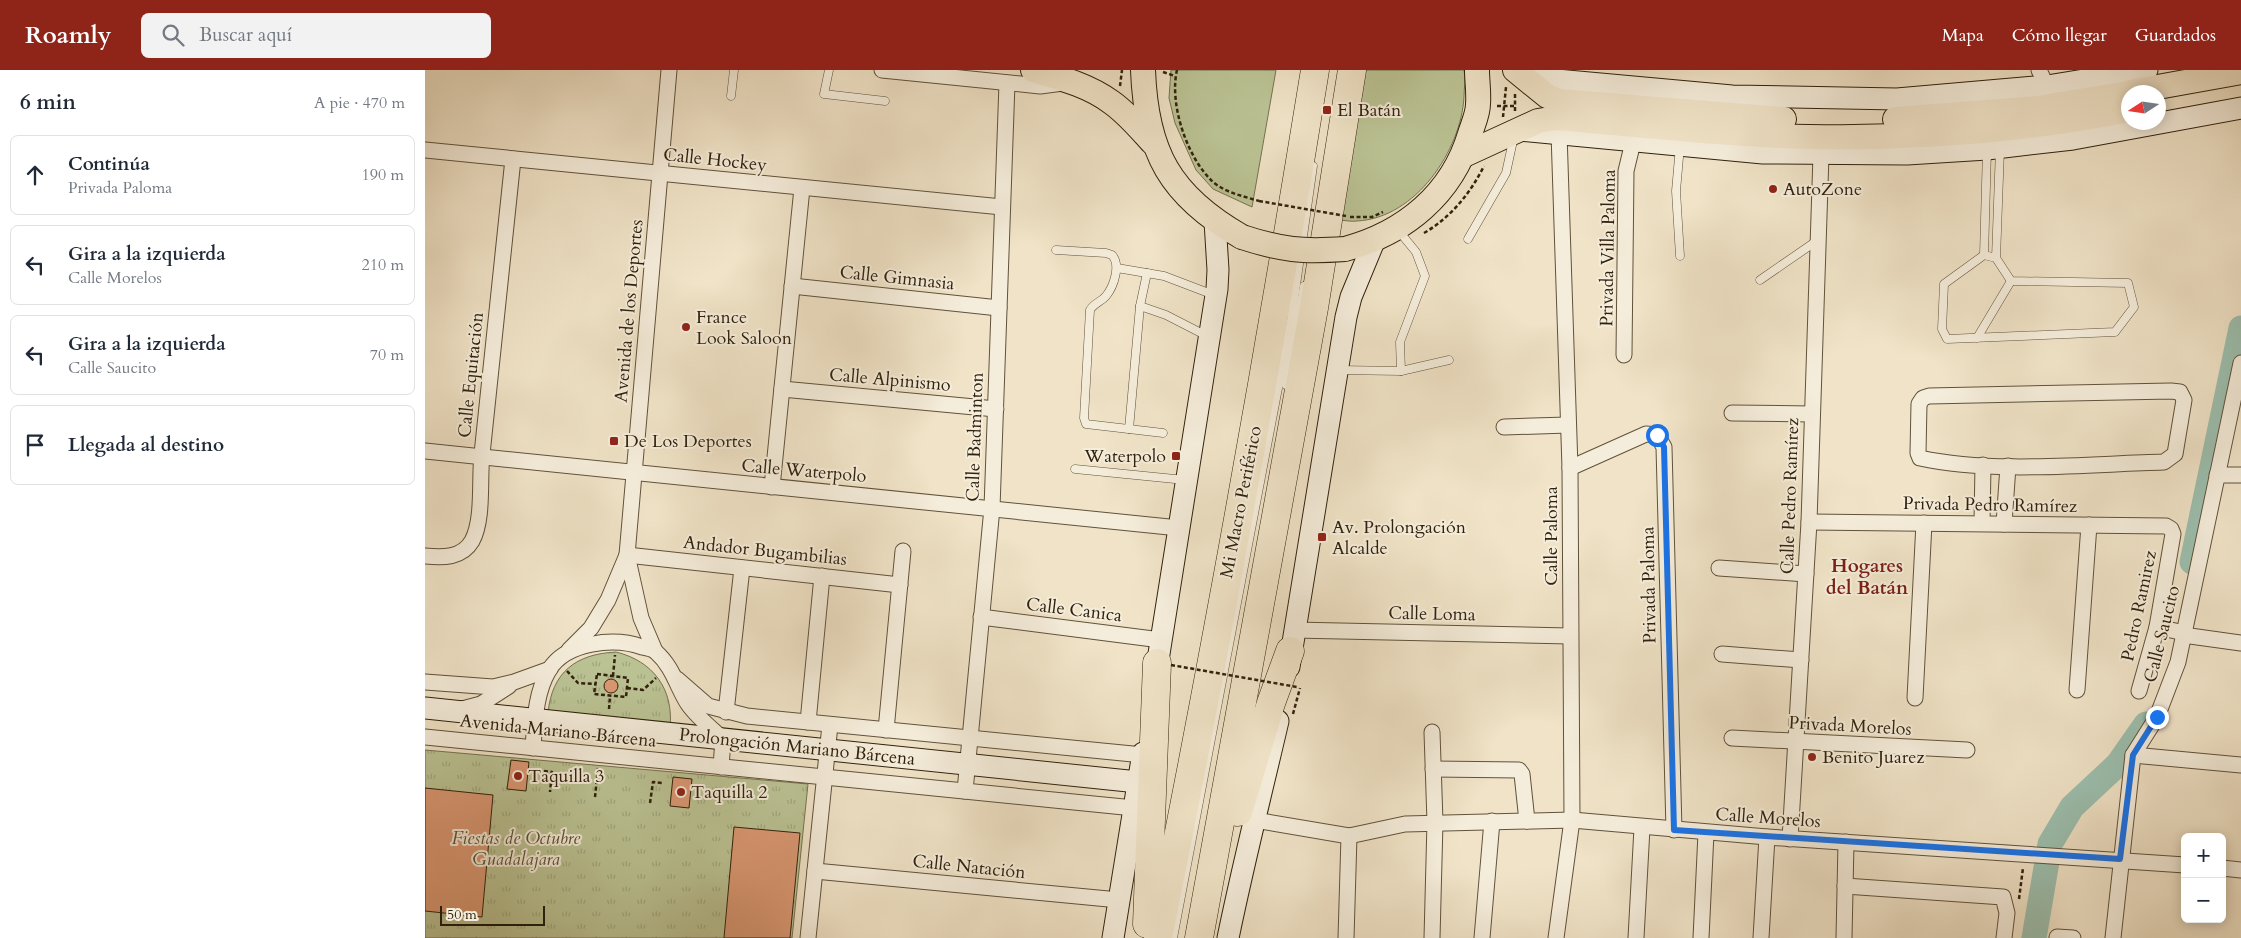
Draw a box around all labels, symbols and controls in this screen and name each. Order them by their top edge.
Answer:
search box [141,13,491,58]
text: Roamly [25,19,111,52]
icon: search [159,21,187,49]
text: Buscar aquí [199,22,292,48]
text: Mapa [1942,23,1984,48]
text: Cómo llegar [2012,23,2107,48]
text: Guardados [2135,23,2216,48]
north arrow [2121,85,2166,130]
text: 6 min [20,88,76,117]
text: A pie · 470 m [314,92,405,114]
place label: El Batán [1337,98,1402,123]
marker: El Batán [1321,104,1333,116]
street label: Calle Hockey [662,142,769,178]
text: Continúa [68,151,150,177]
icon: ahead [21,161,49,189]
text: 190 m [362,164,404,186]
street label: Privada Villa Paloma [1594,169,1622,327]
text: Privada Paloma [68,177,172,199]
place label: AutoZone [1783,177,1862,202]
marker: AutoZone [1767,183,1779,195]
street label: Avenida de los Deportes [609,218,649,404]
text: Gira a la izquierda [68,241,226,267]
icon: left [21,251,49,279]
text: 210 m [362,254,404,276]
street label: Calle Gimnasia [838,260,956,296]
text: Calle Morelos [68,267,162,289]
place label: France Look Saloon [696,305,793,351]
street label: Calle Equitación [452,310,490,439]
marker: France Look Saloon [680,321,692,333]
text: Gira a la izquierda [68,331,226,357]
icon: left [21,341,49,369]
text: 70 m [370,344,404,366]
text: Calle Saucito [68,357,156,379]
street label: Calle Alpinismo [828,362,952,398]
street label: Calle Badminton [960,371,990,502]
street label: Calle Pedro Ramírez [1775,417,1805,575]
street label: Mi Macro Periférico [1214,423,1268,580]
route start [1646,424,1669,447]
place label: De Los Deportes [624,429,752,454]
icon: arrive [21,431,49,459]
text: Llegada al destino [68,432,224,458]
marker: De Los Deportes [608,435,620,447]
place label: Waterpolo [1083,444,1166,469]
marker: Waterpolo [1170,450,1182,462]
street label: Calle Waterpolo [740,453,868,489]
street label: Calle Paloma [1539,486,1564,586]
street label: Privada Pedro Ramírez [1903,491,2077,519]
place label: Av. Prolongación Alcalde [1332,515,1467,561]
street label: Privada Paloma [1635,526,1663,644]
street label: Andador Bugambilias [682,530,848,572]
marker: Av. Prolongación Alcalde [1316,531,1328,543]
street label: Pedro Ramirez [2115,548,2163,664]
district label: Hogares del Batán [1826,553,1909,601]
street label: Calle Saucito [2138,583,2186,685]
street label: Calle Canica [1025,592,1124,628]
street label: Calle Loma [1388,601,1476,627]
route end [2146,706,2169,729]
street label: Avenida Mariano Bárcena [458,708,658,754]
street label: Privada Morelos [1788,710,1912,742]
street label: Prolongación Mariano Bárcena [678,722,917,772]
place label: Benito Juarez [1822,745,1924,770]
marker: Benito Juarez [1806,751,1818,763]
place label: Taquilla 3 [528,764,605,789]
marker: Taquilla 3 [512,770,524,782]
place label: Taquilla 2 [691,780,768,805]
marker: Taquilla 2 [675,786,687,798]
street label: Calle Morelos [1715,802,1821,834]
park label: Fiestas de Octubre Guadalajara [452,826,581,872]
map controls [2181,833,2226,923]
button: + [2181,833,2226,878]
street label: Calle Natación [911,849,1028,885]
button: − [2181,878,2226,923]
scale bar [440,903,545,926]
text: 50 m [447,905,477,924]

